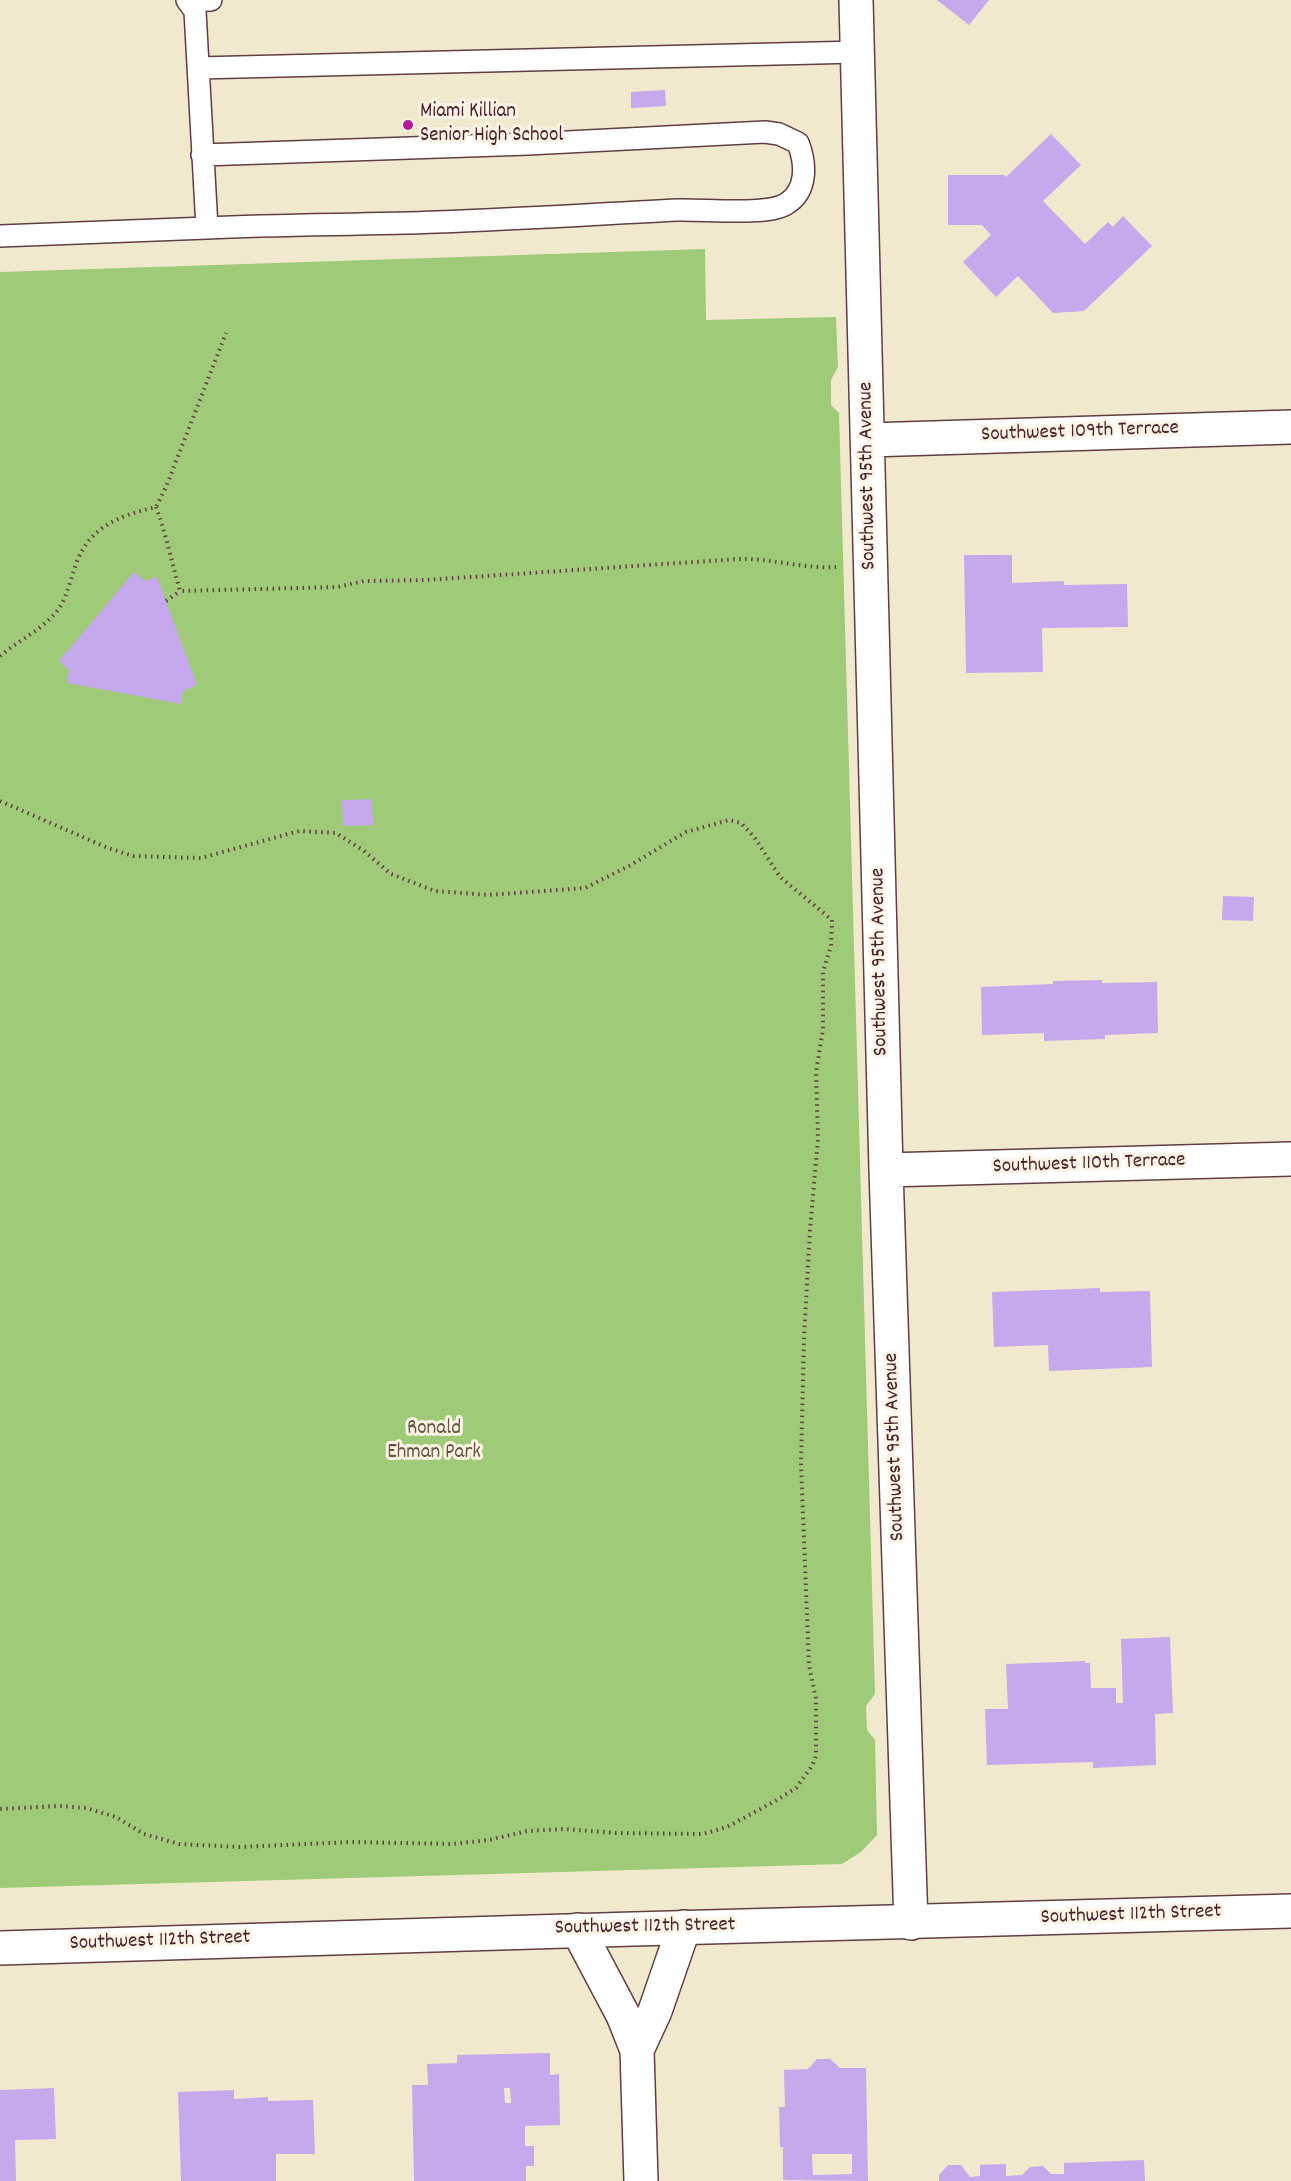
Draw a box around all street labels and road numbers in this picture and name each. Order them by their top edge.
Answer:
street label: Southwest 95th Avenue [855,382,883,570]
street label: Southwest 109th Terrace [981,417,1179,449]
street label: Southwest 95th Avenue [867,868,895,1056]
street label: Southwest 110th Terrace [992,1149,1186,1181]
street label: Southwest 95th Avenue [880,1353,912,1541]
street label: Southwest 112th Street [1040,1900,1222,1932]
street label: Southwest 112th Street [554,1914,736,1942]
street label: Southwest 112th Street [69,1926,251,1958]

